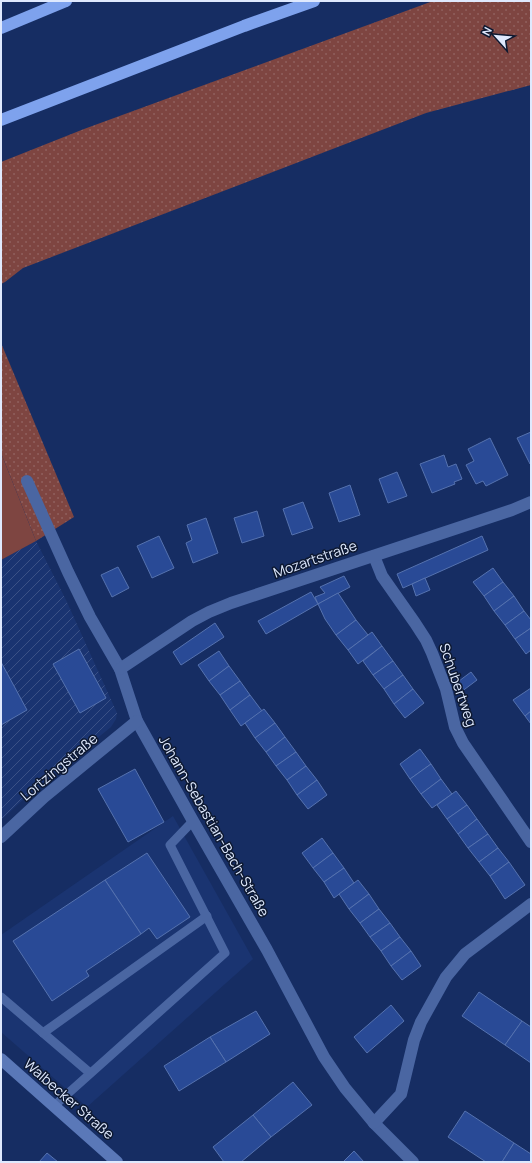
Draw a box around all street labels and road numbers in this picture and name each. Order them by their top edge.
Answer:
street label: Mozartstraße [270,535,359,582]
street label: Schubertweg [435,641,482,729]
street label: Lortzingstraße [16,729,101,805]
street label: Johann-Sebastian-Bach-Straße [155,732,274,920]
street label: Walbecker Straße [20,1054,119,1143]

